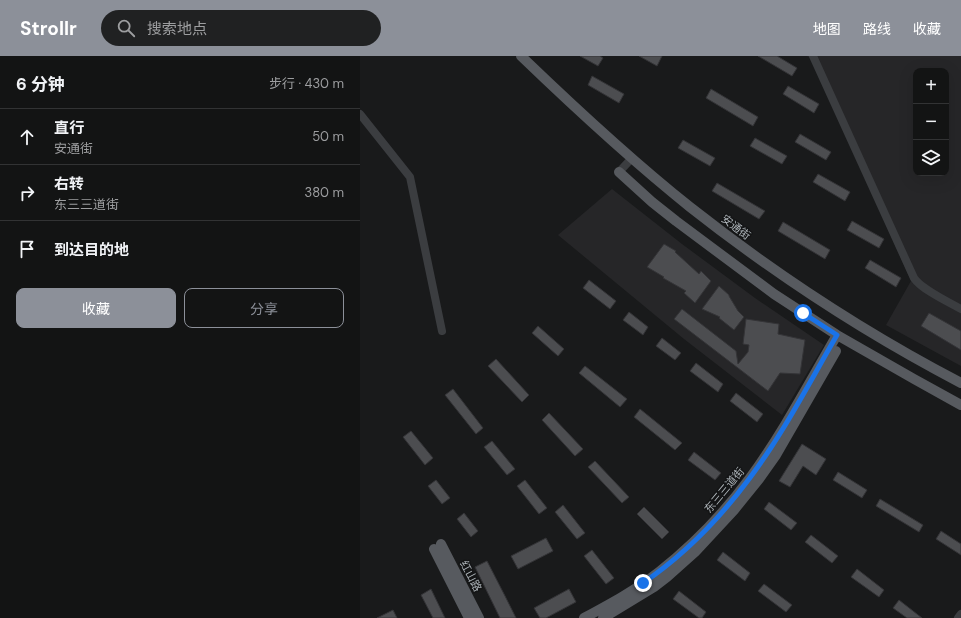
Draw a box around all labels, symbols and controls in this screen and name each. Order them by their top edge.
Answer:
search box [101,10,381,46]
text: Strollr [20,16,77,41]
icon: search [115,17,137,39]
text: 搜索地点 [147,19,207,39]
text: 地图 [813,20,841,38]
text: 路线 [863,20,891,38]
text: 收藏 [913,20,941,38]
map controls [913,68,949,176]
button: + [913,68,949,104]
text: 6 分钟 [16,73,65,95]
text: 步行 · 430 m [269,75,344,92]
button: − [913,104,949,140]
text: 直行 [54,118,84,138]
icon: ahead [16,126,38,148]
text: 50 m [312,128,344,145]
text: 安通街 [54,140,93,157]
button: layers [913,140,949,176]
text: 右转 [54,174,84,194]
icon: right [16,182,38,204]
text: 380 m [304,184,344,201]
text: 东三三道街 [54,196,119,213]
street label: 安通街 [719,211,753,243]
icon: arrive [16,238,38,260]
text: 到达目的地 [54,240,129,260]
button: 收藏 [16,288,176,328]
button: 分享 [184,288,344,328]
route start [794,304,812,322]
street label: 东三三道街 [701,464,747,516]
street label: 红山路 [457,558,485,594]
route end [634,574,652,592]

